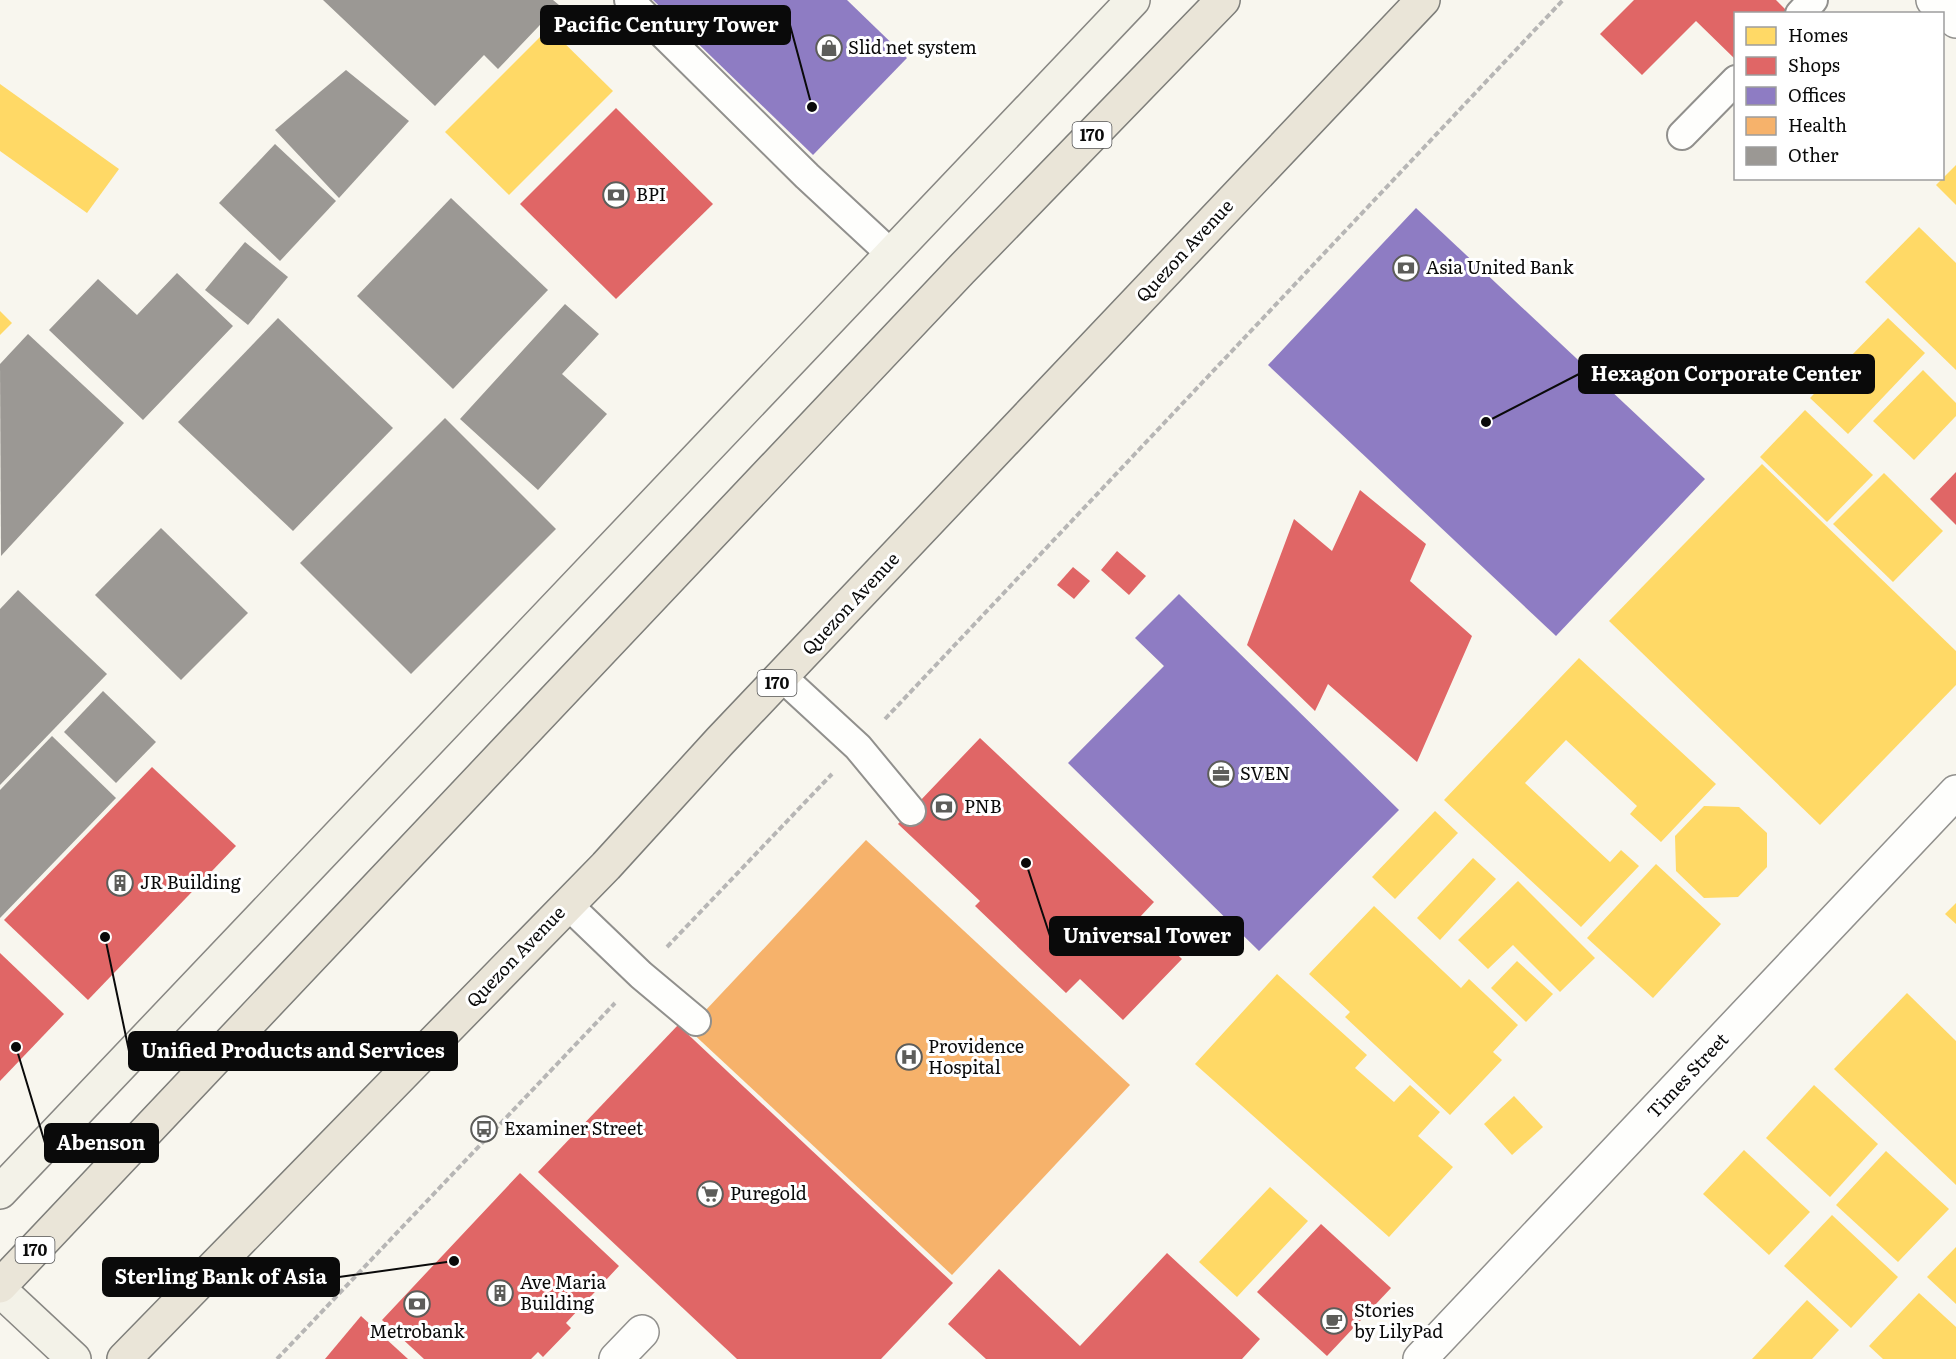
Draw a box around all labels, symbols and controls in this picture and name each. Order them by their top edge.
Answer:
callout: Pacific Century Tower [541,6,790,44]
text: Pacific Century Tower [553,8,779,38]
legend [1734,12,1944,180]
text: Homes [1788,21,1848,48]
shop icon: Slid net system [814,33,844,63]
place label: Slid net system [848,33,977,60]
text: Shops [1788,51,1840,78]
text: Offices [1788,81,1846,108]
text: Health [1788,111,1847,138]
road number: 170 [1072,122,1112,148]
text: Other [1788,141,1839,168]
bank icon: BPI [601,180,631,210]
place label: BPI [636,180,666,207]
street label: Quezon Avenue [1129,192,1239,308]
bank icon: Asia United Bank [1391,253,1421,283]
place label: Asia United Bank [1426,253,1575,280]
callout: Hexagon Corporate Center [1579,355,1874,393]
text: Hexagon Corporate Center [1591,357,1861,387]
street label: Quezon Avenue [795,545,905,661]
road number: 170 [758,670,796,696]
office icon: SVEN [1206,759,1236,789]
place label: SVEN [1240,759,1290,786]
bank icon: PNB [929,792,959,822]
place label: PNB [964,792,1002,819]
building icon: JR Building [105,868,135,898]
place label: JR Building [140,868,242,895]
street label: Quezon Avenue [459,899,571,1013]
callout: Universal Tower [1050,917,1243,955]
text: Universal Tower [1063,919,1231,949]
street label: Times Street [1640,1025,1734,1124]
callout: Unified Products and Services [129,1032,457,1070]
place label: Providence Hospital [928,1032,1024,1080]
text: Unified Products and Services [141,1034,445,1064]
hospital icon: Providence Hospital [894,1042,924,1072]
bus stop icon: Examiner Street [469,1114,499,1144]
place label: Examiner Street [504,1114,644,1141]
callout: Abenson [45,1124,158,1162]
text: Abenson [57,1126,146,1156]
supermarket icon: Puregold [695,1179,725,1209]
place label: Puregold [730,1179,807,1206]
road number: 170 [15,1237,54,1263]
callout: Sterling Bank of Asia [103,1258,339,1296]
text: Sterling Bank of Asia [115,1260,328,1290]
place label: Ave Maria Building [520,1268,606,1316]
building icon: Ave Maria Building [485,1278,515,1308]
bank icon: Metrobank [402,1289,432,1319]
place label: Stories by LilyPad [1354,1296,1443,1344]
cafe icon: Stories by LilyPad [1319,1306,1349,1336]
place label: Metrobank [369,1317,466,1344]

